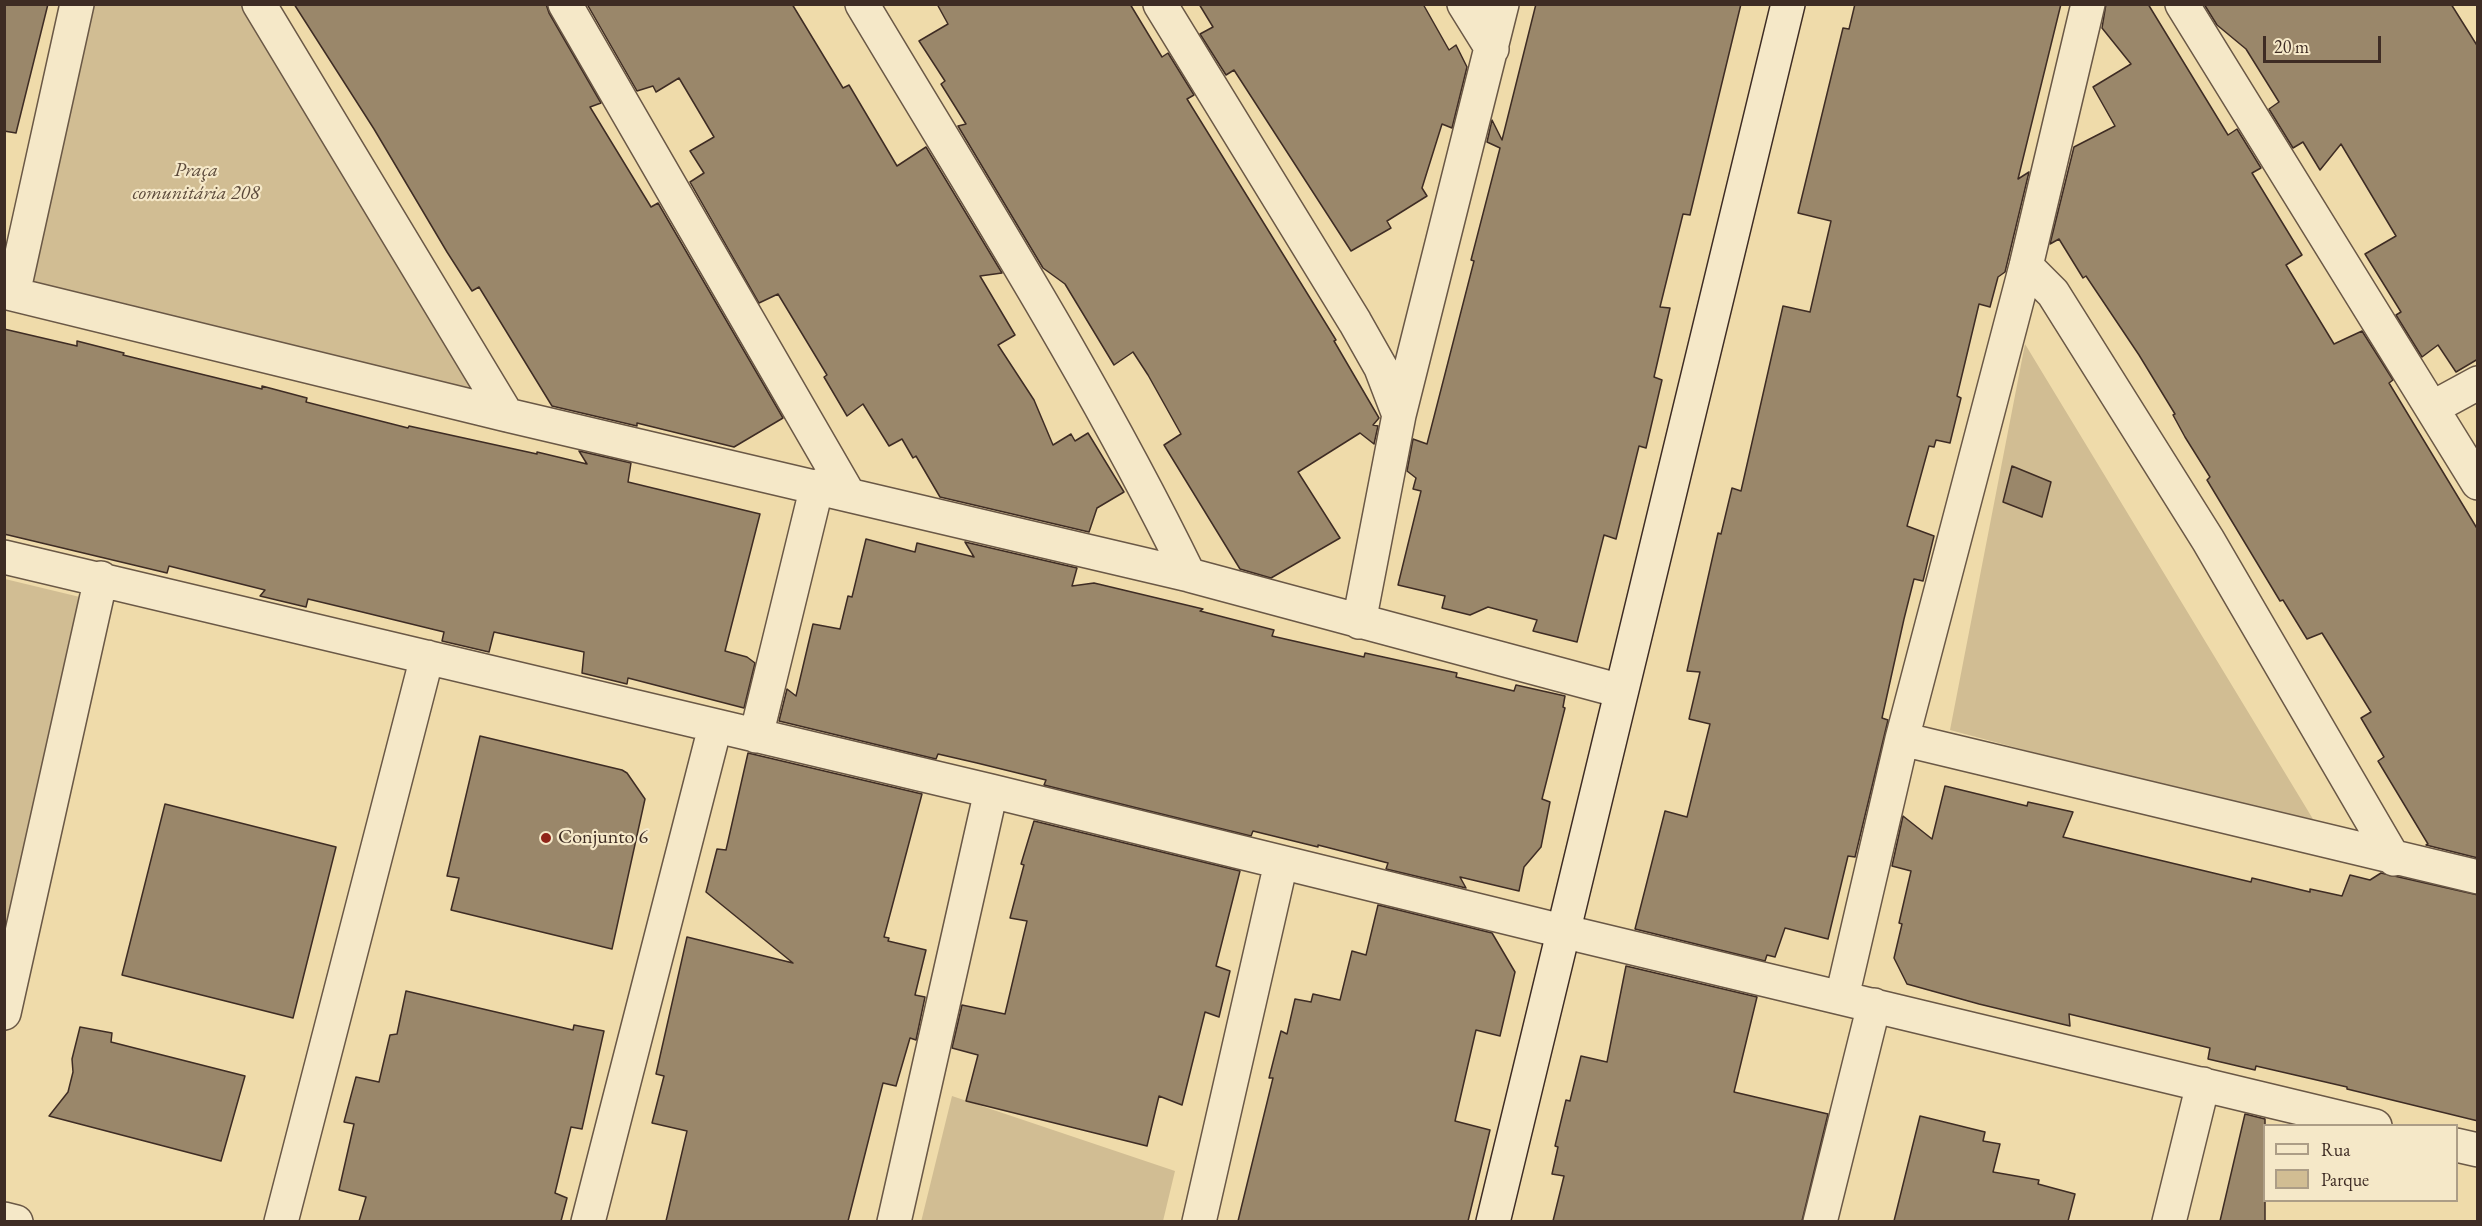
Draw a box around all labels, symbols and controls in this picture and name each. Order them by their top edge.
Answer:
scale bar [2266,24,2384,62]
text: 20 m [2274,35,2309,58]
park label: Praça comunitária 208 [133,159,259,206]
place label: Conjunto 6 [558,826,648,850]
marker: Conjunto 6 [539,831,553,845]
legend [2263,1124,2458,1202]
text: Rua [2321,1138,2351,1161]
text: Parque [2321,1168,2369,1191]

